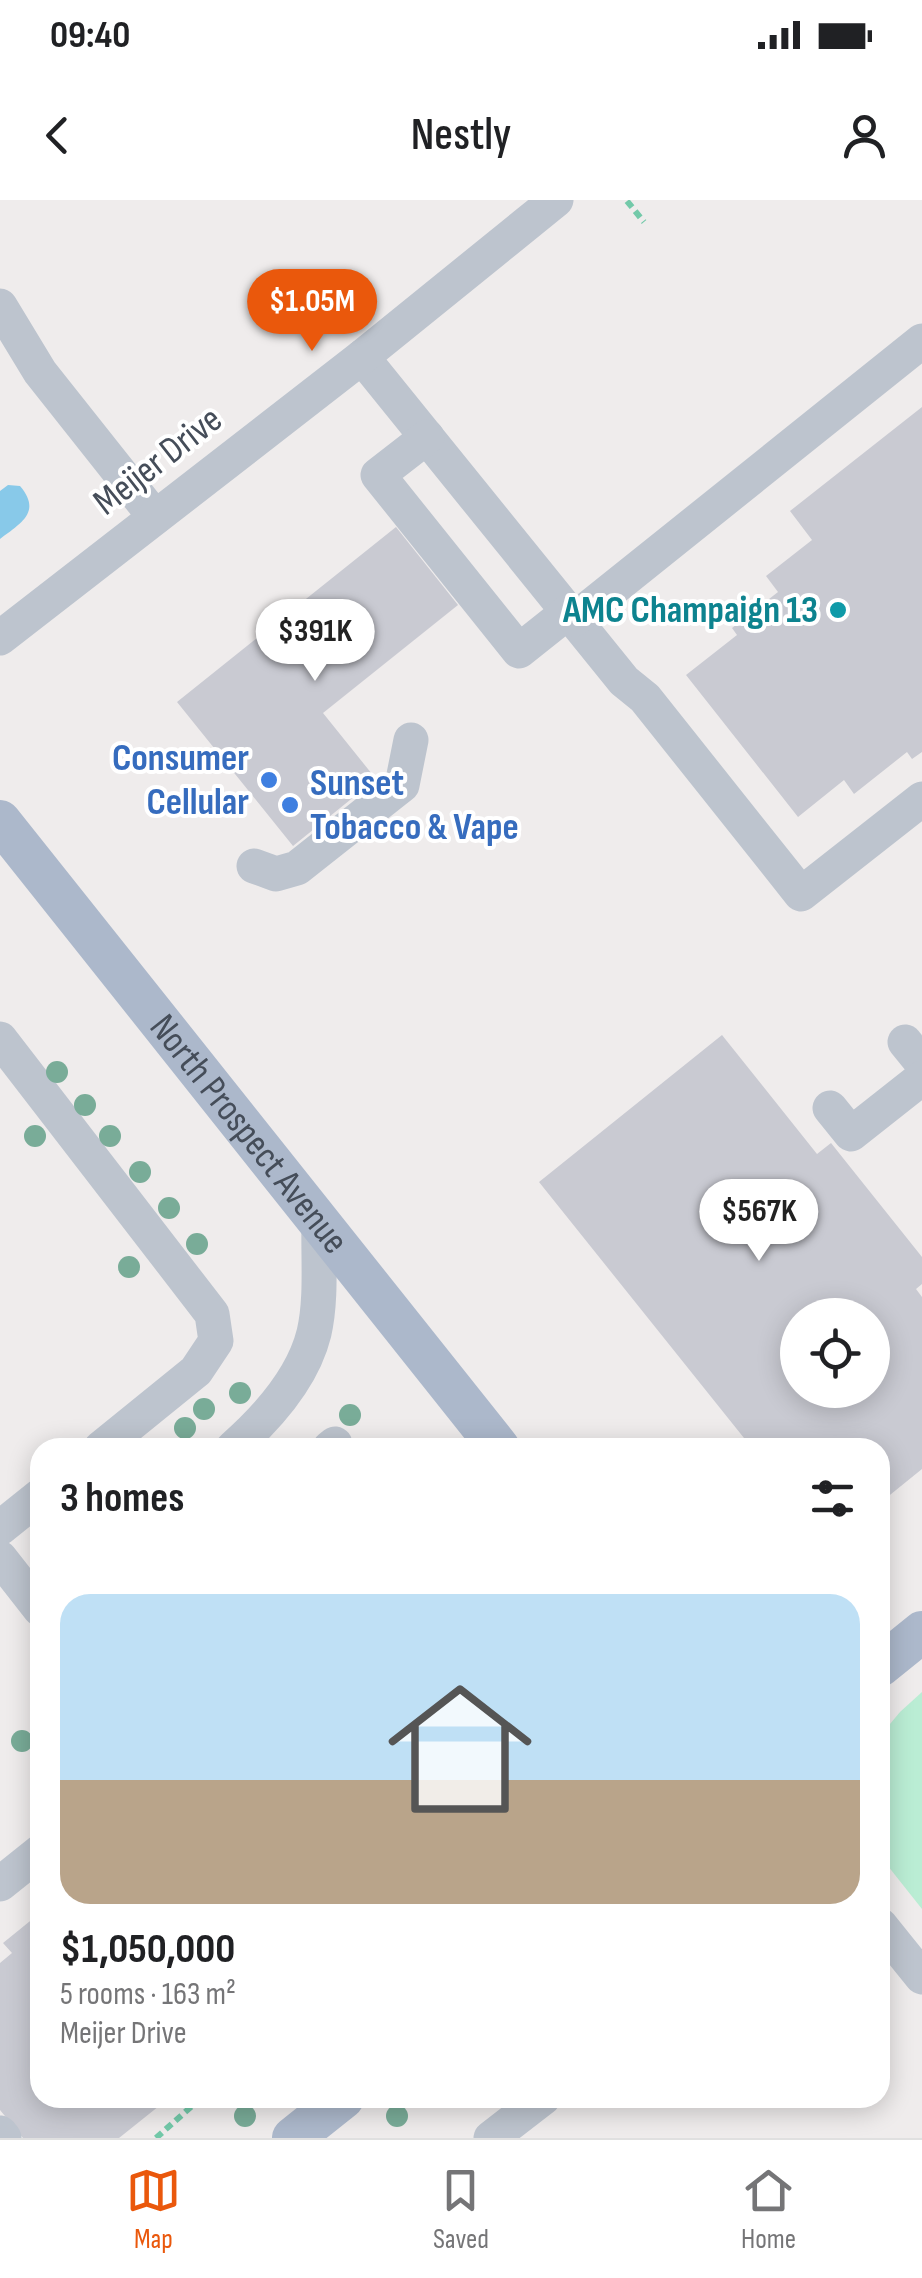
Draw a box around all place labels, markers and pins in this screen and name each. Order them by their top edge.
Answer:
pin: $1.05M [231,269,393,354]
place label: AMC Champaign 13 [562,588,818,633]
pin: $391K [245,599,385,684]
marker: AMC Champaign 13 [827,599,849,621]
place label: Consumer Cellular [112,736,249,825]
place label: Sunset Tobacco & Vape [310,761,519,850]
marker: Consumer Cellular [258,769,280,791]
marker: Sunset Tobacco & Vape [279,794,301,816]
pin: $567K [689,1179,829,1264]

